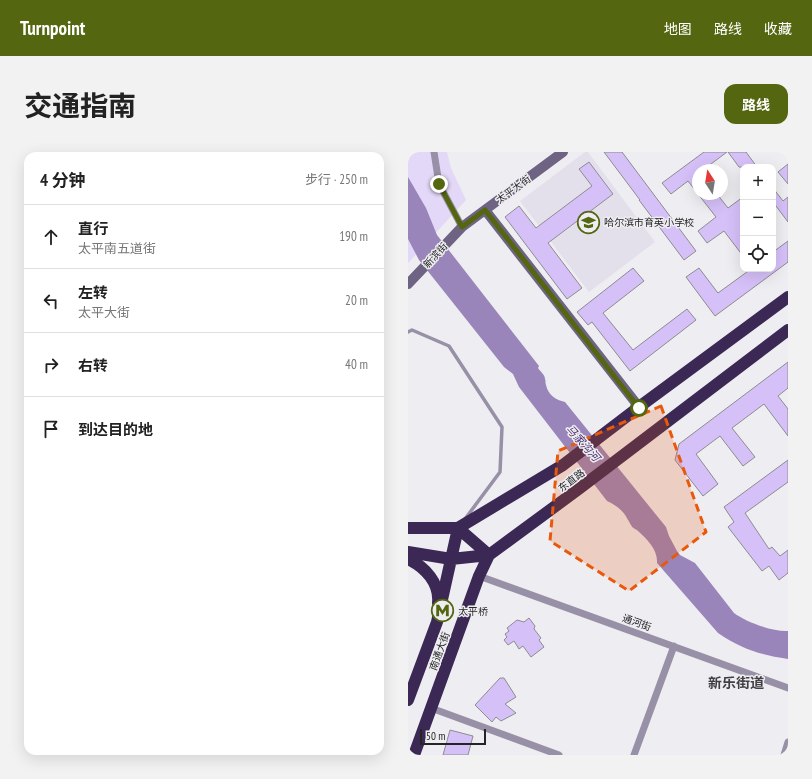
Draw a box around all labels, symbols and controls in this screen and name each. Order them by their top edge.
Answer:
text: Turnpoint [20,16,85,40]
text: 地图 [664,20,692,38]
text: 路线 [714,20,742,38]
text: 收藏 [764,20,792,38]
button: 路线 [724,84,788,124]
text: 交通指南 [24,87,136,124]
north arrow [692,164,728,200]
map controls [740,164,776,272]
button: + [740,164,776,200]
text: 4 分钟 [40,169,86,191]
text: 步行 · 250 m [305,171,368,188]
street label: 太平大街 [493,172,533,206]
route end [430,175,448,193]
button: − [740,200,776,236]
school or university icon: 哈尔滨市育英小学校 [575,209,601,235]
place label: 哈尔滨市育英小学校 [604,216,694,229]
text: 直行 [78,219,108,238]
icon: ahead [40,226,62,248]
text: 190 m [339,228,368,245]
button: locate [740,236,776,272]
text: 太平南五道街 [78,240,156,257]
street label: 新滨街 [420,240,450,271]
text: 左转 [78,283,108,302]
icon: left [40,290,62,312]
text: 20 m [345,292,368,309]
text: 太平大街 [78,304,130,321]
icon: right [40,354,62,376]
text: 右转 [78,356,108,375]
text: 40 m [345,356,368,373]
route start [630,399,648,417]
icon: arrive [40,418,62,440]
text: 到达目的地 [78,420,153,439]
water label: 马家沟河 [563,422,604,466]
street label: 东直路 [555,466,587,495]
metro station icon: 太平桥 [429,598,455,624]
place label: 太平桥 [458,605,488,618]
street label: 通河街 [621,611,653,634]
street label: 南通大街 [427,630,452,672]
district label: 新乐街道 [708,674,764,692]
scale bar [420,727,486,746]
text: 50 m [426,729,445,743]

